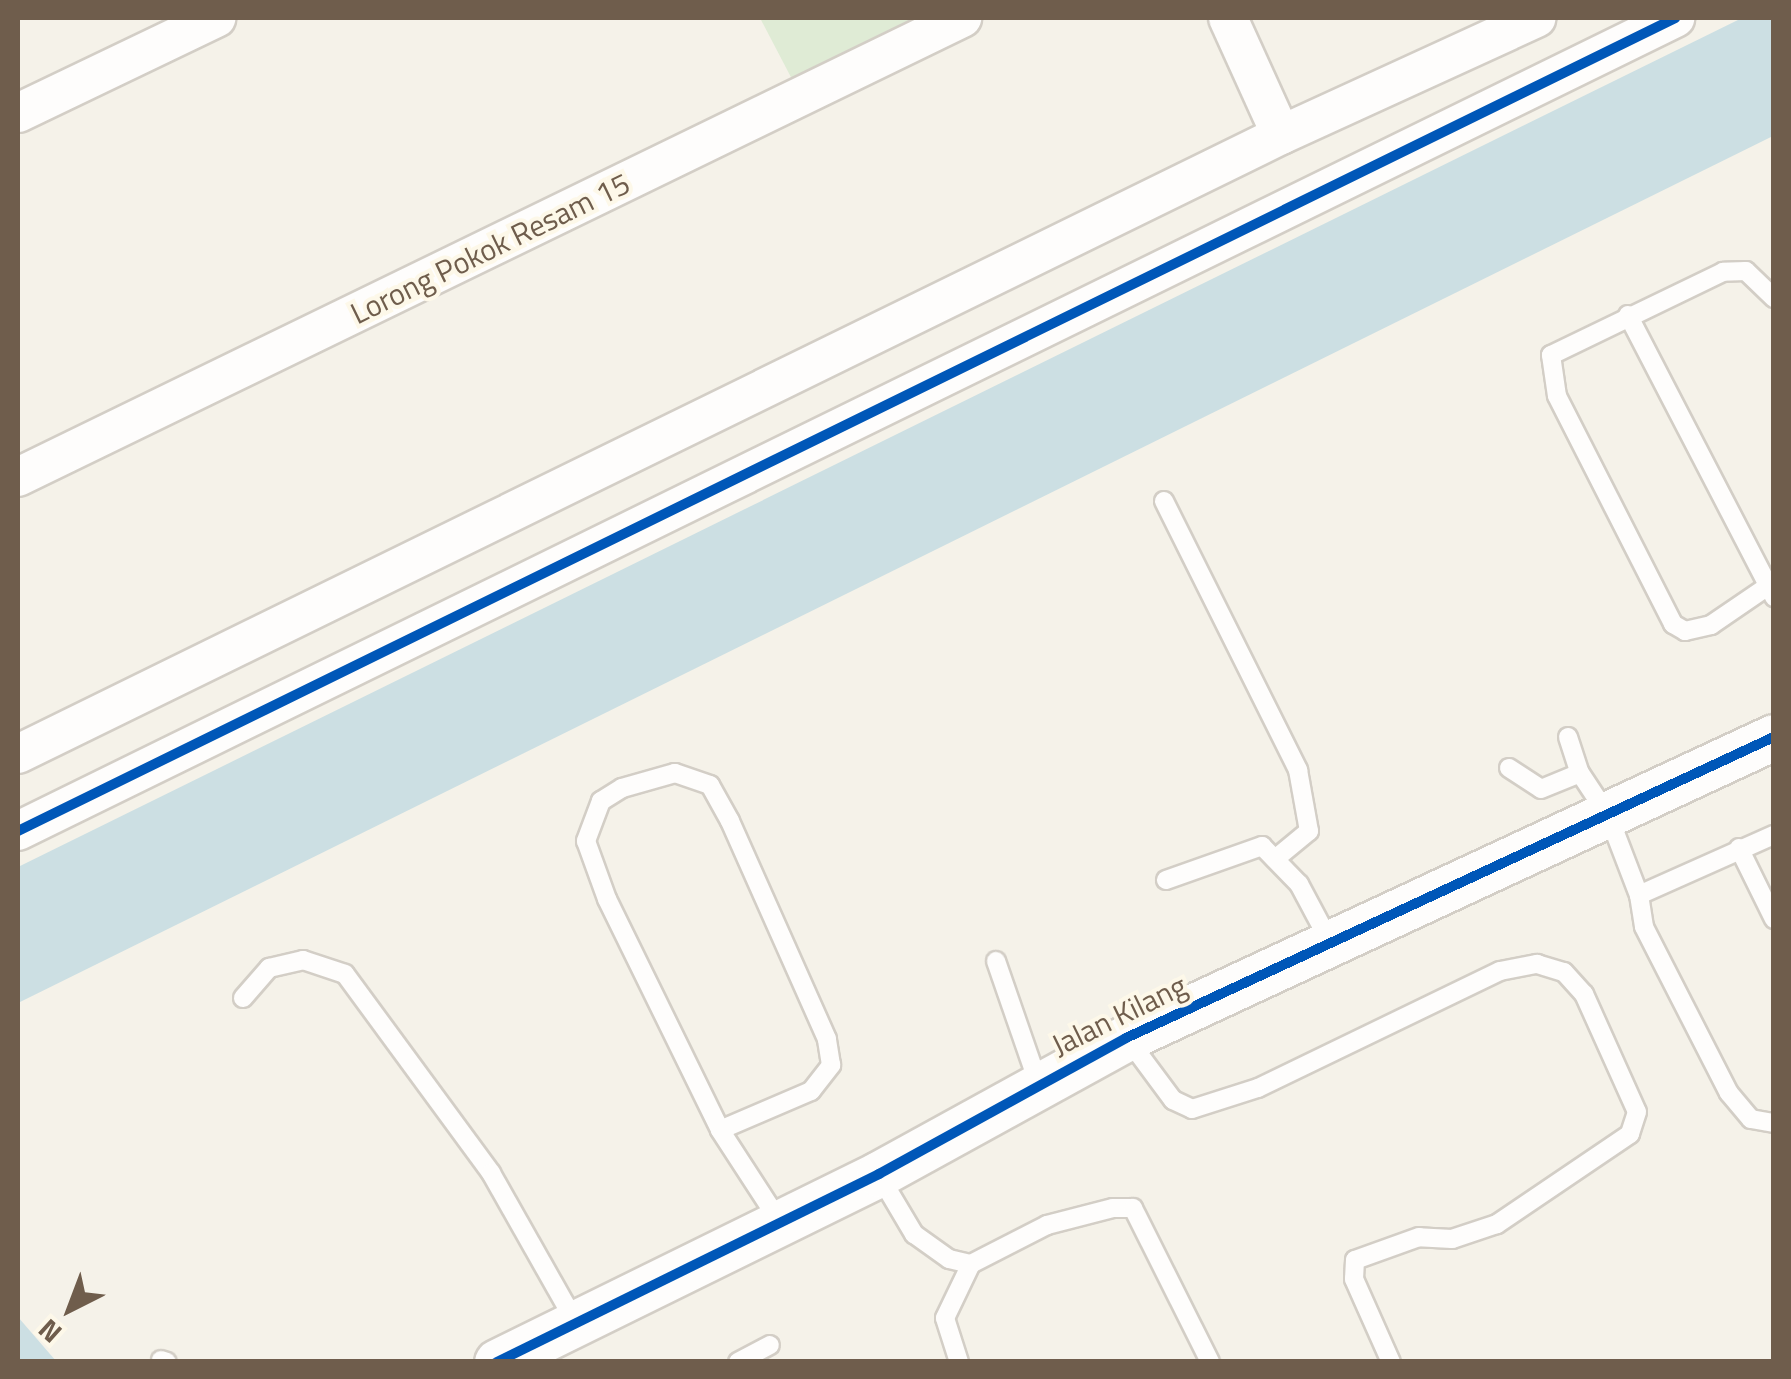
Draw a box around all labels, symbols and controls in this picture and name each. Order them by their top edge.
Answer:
street label: Lorong Pokok Resam 15 [345,165,635,331]
street label: Jalan Kilang [1046,967,1192,1063]
north arrow [20,1259,120,1359]
text: N [28,1309,71,1354]

